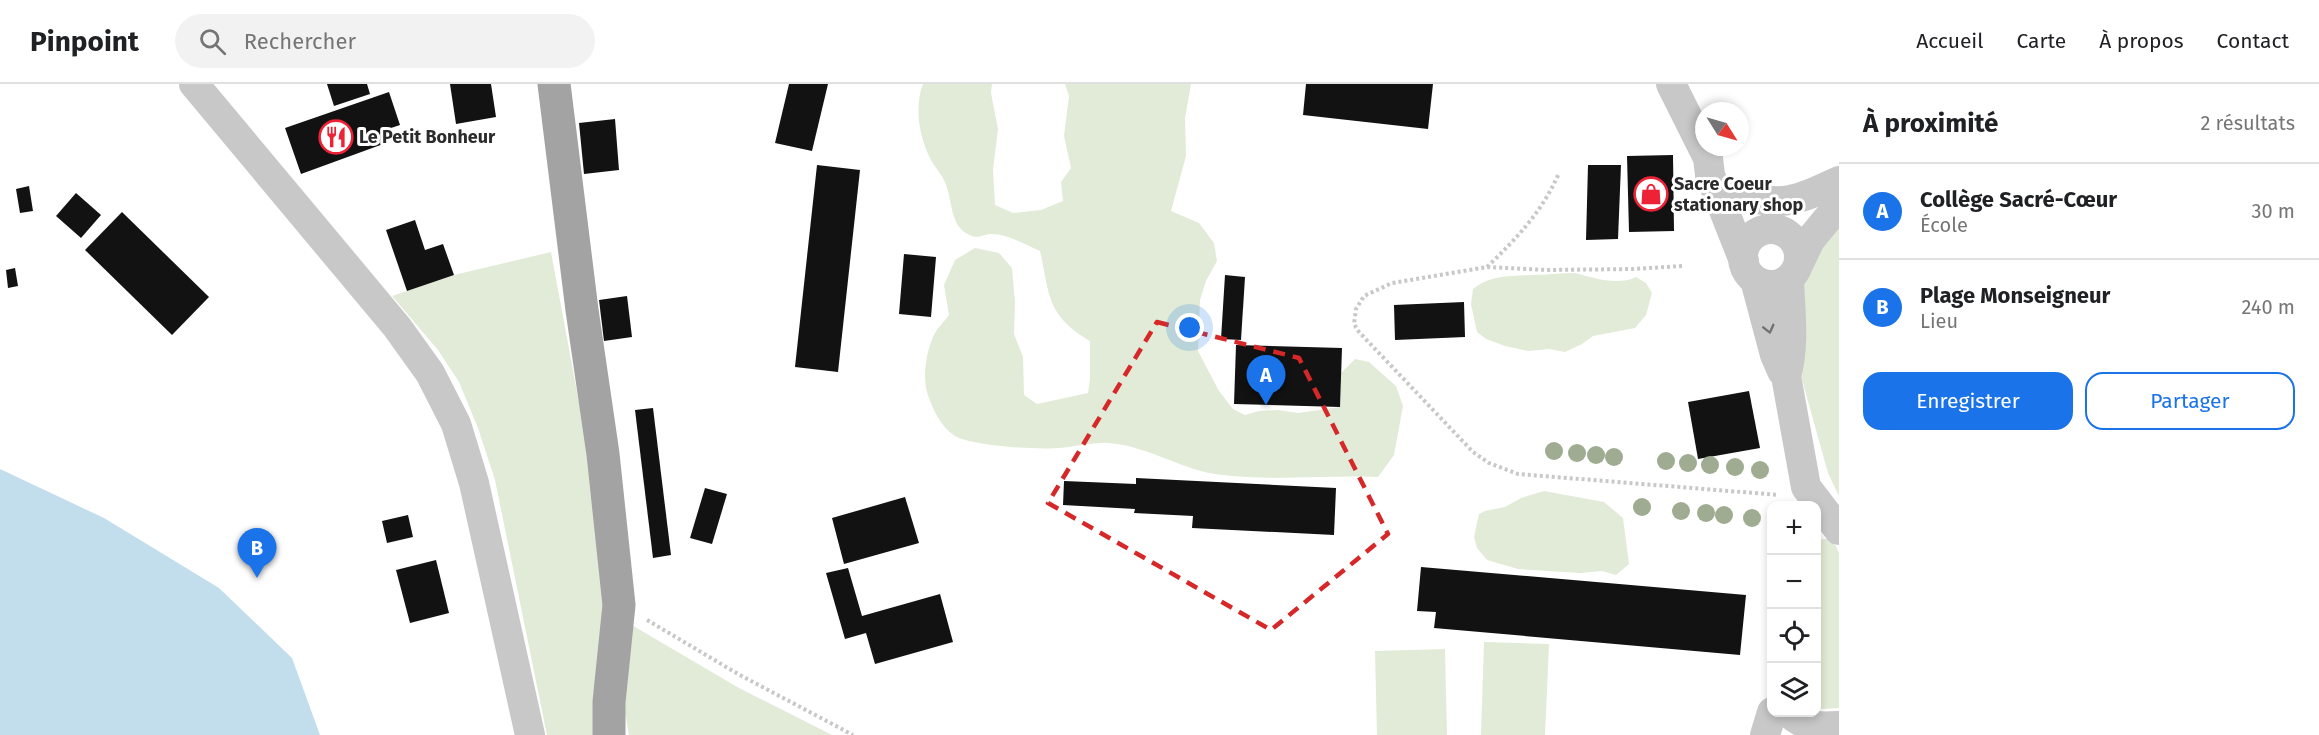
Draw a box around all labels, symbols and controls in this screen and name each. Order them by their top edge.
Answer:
search box [175,14,595,68]
text: Pinpoint [30,25,139,58]
icon: search [196,25,229,58]
text: Rechercher [244,28,356,55]
text: Accueil [1916,28,1983,54]
text: Carte [2016,28,2066,54]
text: À propos [2099,28,2184,54]
text: Contact [2217,28,2289,54]
north arrow [1695,102,1749,156]
text: À proximité [1863,108,1998,139]
text: 2 résultats [2200,111,2295,135]
restaurant icon: Le Petit Bonheur [318,119,354,155]
place label: Le Petit Bonheur [359,126,496,148]
place label: Sacre Coeur stationary shop [1674,173,1803,216]
shop icon: Sacre Coeur stationary shop [1633,176,1669,212]
text: Collège Sacré-Cœur [1920,186,2117,213]
text: A [1877,199,1888,223]
text: 30 m [2251,199,2295,223]
text: École [1920,213,1968,237]
text: Plage Monseigneur [1920,282,2110,309]
text: B [1876,295,1889,319]
text: 240 m [2241,295,2295,319]
text: Lieu [1920,309,1958,333]
your location [1175,313,1204,342]
one-way arrow [1761,324,1774,334]
pin: A [1246,356,1286,405]
button: Enregistrer [1863,372,2073,430]
button: Partager [2085,372,2295,430]
map controls [1767,501,1821,717]
button: + [1767,501,1821,555]
pin: B [238,528,276,578]
button: − [1767,555,1821,609]
button: locate [1767,609,1821,663]
button: layers [1767,663,1821,717]

